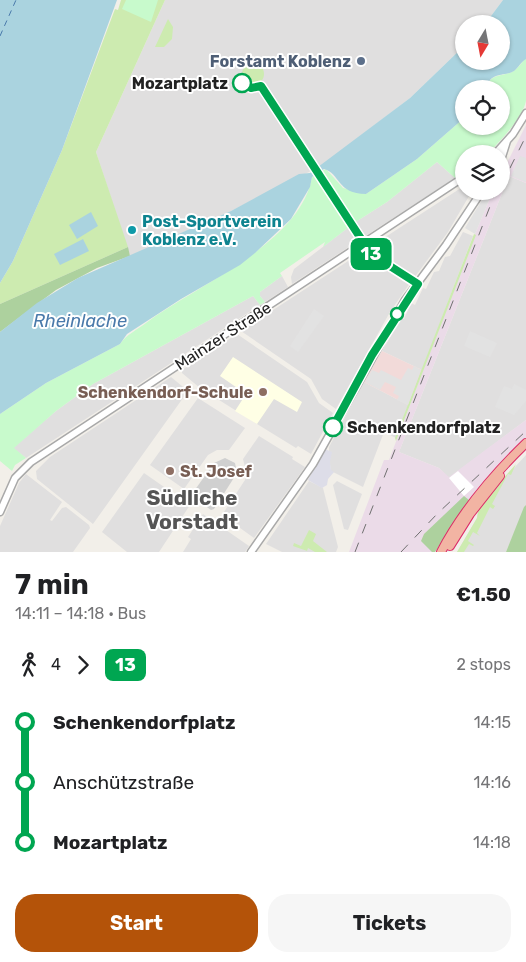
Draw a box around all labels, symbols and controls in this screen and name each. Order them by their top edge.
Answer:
north arrow [455,15,510,70]
map controls [455,15,510,200]
place label: Forstamt Koblenz [210,52,351,71]
marker: Forstamt Koblenz [355,55,367,67]
marker: Mozartplatz [232,73,252,93]
place label: Mozartplatz [132,74,228,93]
button: locate [455,80,510,135]
button: layers [455,145,510,200]
place label: Post-Sportverein Koblenz e.V. [142,212,282,249]
marker: Post-Sportverein Koblenz e.V. [126,224,138,236]
line badge: 13 [348,238,394,270]
text: 13 [361,243,381,265]
street label: Mainzer Straße [171,298,275,374]
unlabelled marker [390,307,404,321]
water label: Rheinlache [33,310,127,332]
place label: Schenkendorf-Schule [78,383,253,402]
marker: Schenkendorf-Schule [257,386,269,398]
marker: Schenkendorfplatz [323,417,343,437]
place label: Schenkendorfplatz [347,418,501,437]
place label: St. Josef [180,462,253,481]
marker: St. Josef [164,465,176,477]
district label: Südliche Vorstadt [146,485,238,534]
text: 7 min [15,568,89,601]
text: €1.50 [456,583,511,606]
text: 14:11 – 14:18 · Bus [15,604,146,623]
icon: walk [15,651,43,679]
icon: forward [69,651,97,679]
text: 13 [115,654,136,676]
text: 4 [51,655,61,674]
text: 2 stops [456,655,511,674]
text: Schenkendorfplatz [53,711,235,734]
text: 14:15 [474,713,511,732]
text: Anschützstraße [53,771,194,794]
text: 14:16 [474,773,511,792]
text: Mozartplatz [53,831,167,854]
text: 14:18 [473,833,511,852]
button: Start [15,894,258,952]
button: Tickets [268,894,511,952]

